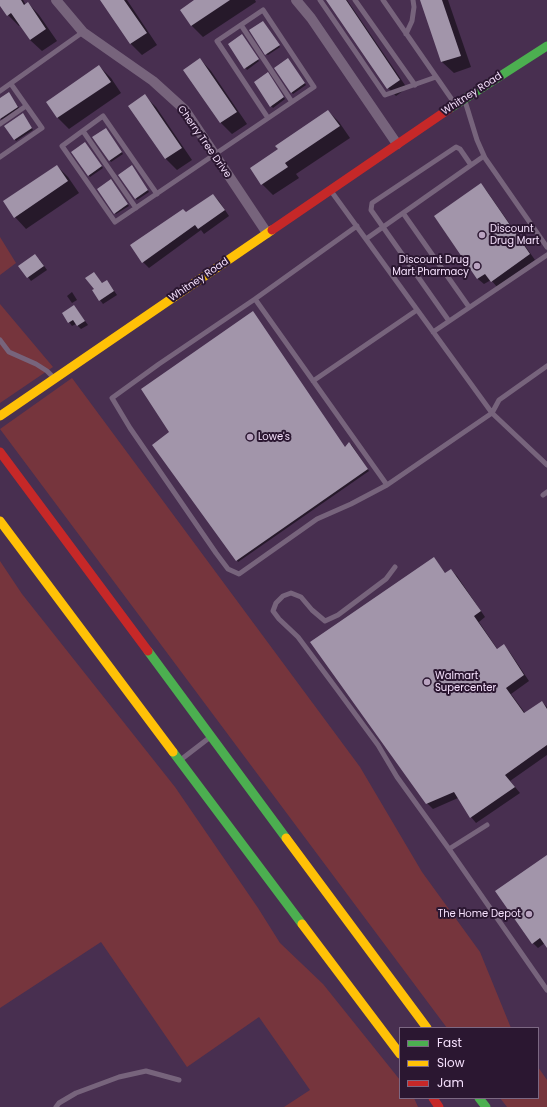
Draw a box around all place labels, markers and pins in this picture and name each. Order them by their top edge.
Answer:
place label: Discount Drug Mart [490,223,539,246]
marker: Discount Drug Mart [477,230,487,240]
place label: Discount Drug Mart Pharmacy [392,254,469,278]
marker: Discount Drug Mart Pharmacy [472,261,482,271]
place label: Lowe's [258,431,290,443]
marker: Lowe's [245,432,255,442]
place label: Walmart Supercenter [435,670,496,694]
marker: Walmart Supercenter [422,677,432,687]
place label: The Home Depot [438,908,521,920]
marker: The Home Depot [524,909,534,919]

